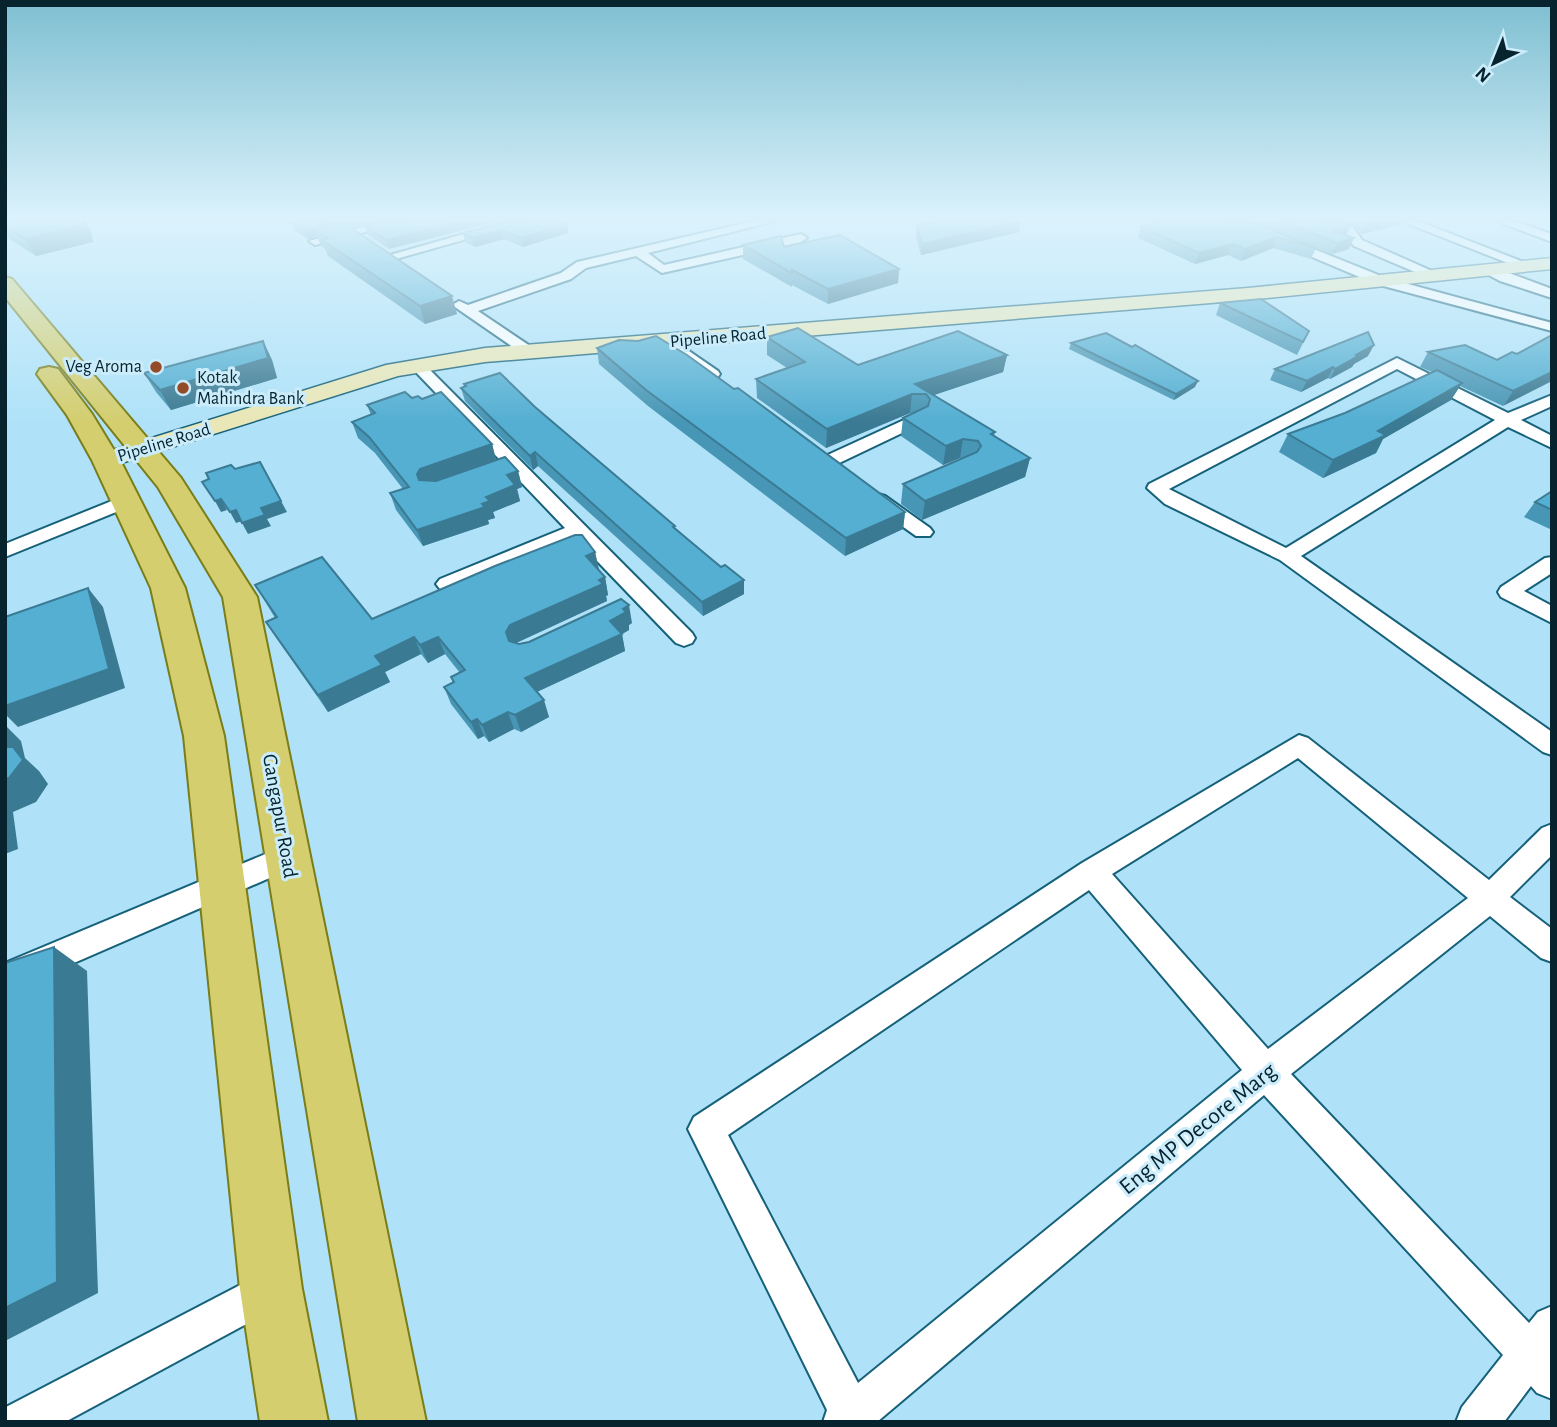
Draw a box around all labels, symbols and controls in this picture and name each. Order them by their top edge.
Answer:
north arrow [1459,28,1529,98]
text: N [1472,63,1495,86]
street label: Pipeline Road [669,325,767,351]
place label: Veg Aroma [65,358,142,376]
marker: Veg Aroma [148,359,164,375]
place label: Kotak Mahindra Bank [197,369,305,408]
marker: Kotak Mahindra Bank [175,380,191,396]
street label: Pipeline Road [115,420,213,466]
street label: Gangapur Road [259,752,301,880]
street label: Eng MP Decore Marg [1115,1058,1281,1199]

